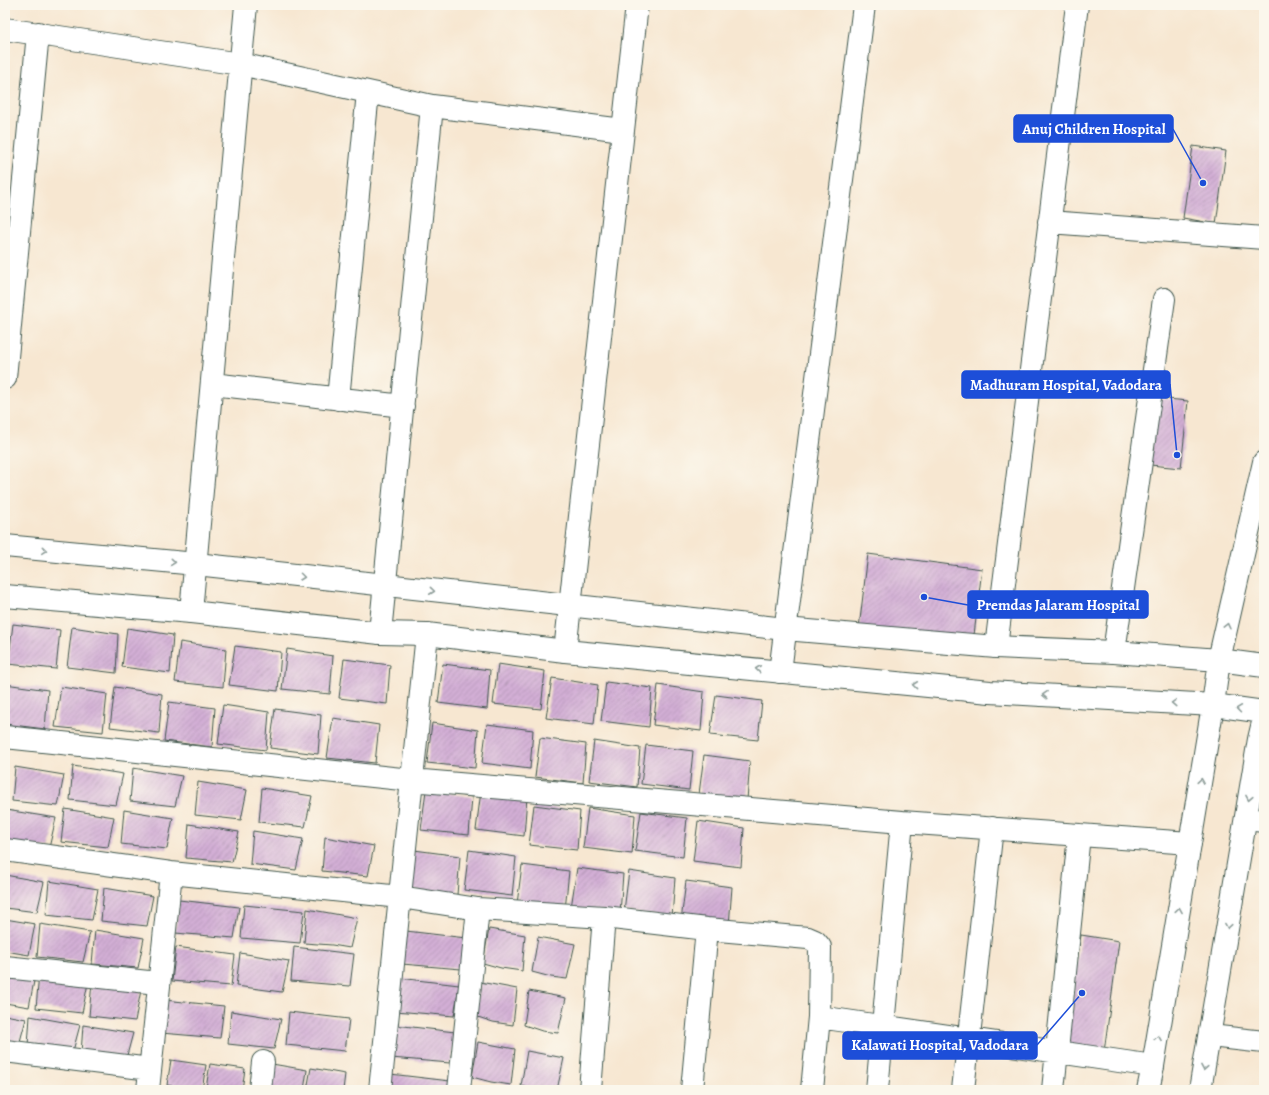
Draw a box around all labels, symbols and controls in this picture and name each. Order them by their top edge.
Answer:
callout: Anuj Children Hospital [1014,115,1173,142]
text: Anuj Children Hospital [1021,119,1166,139]
callout: Madhuram Hospital, Vadodara [962,371,1170,398]
text: Madhuram Hospital, Vadodara [970,375,1163,395]
one-way arrow [41,545,47,554]
one-way arrow [170,558,176,567]
one-way arrow [299,572,306,581]
one-way arrow [429,586,435,595]
callout: Premdas Jalaram Hospital [968,591,1148,618]
text: Premdas Jalaram Hospital [976,595,1140,615]
one-way arrow [1223,623,1231,629]
one-way arrow [755,665,761,674]
one-way arrow [912,681,918,690]
one-way arrow [1042,691,1048,700]
one-way arrow [1171,698,1177,707]
one-way arrow [1236,704,1242,713]
one-way arrow [1196,778,1204,785]
one-way arrow [1245,795,1254,801]
one-way arrow [1174,907,1183,913]
one-way arrow [1224,923,1233,929]
callout: Kalawati Hospital, Vadodara [843,1032,1037,1059]
text: Kalawati Hospital, Vadodara [851,1035,1030,1055]
one-way arrow [1153,1035,1162,1041]
one-way arrow [1200,1065,1209,1071]

